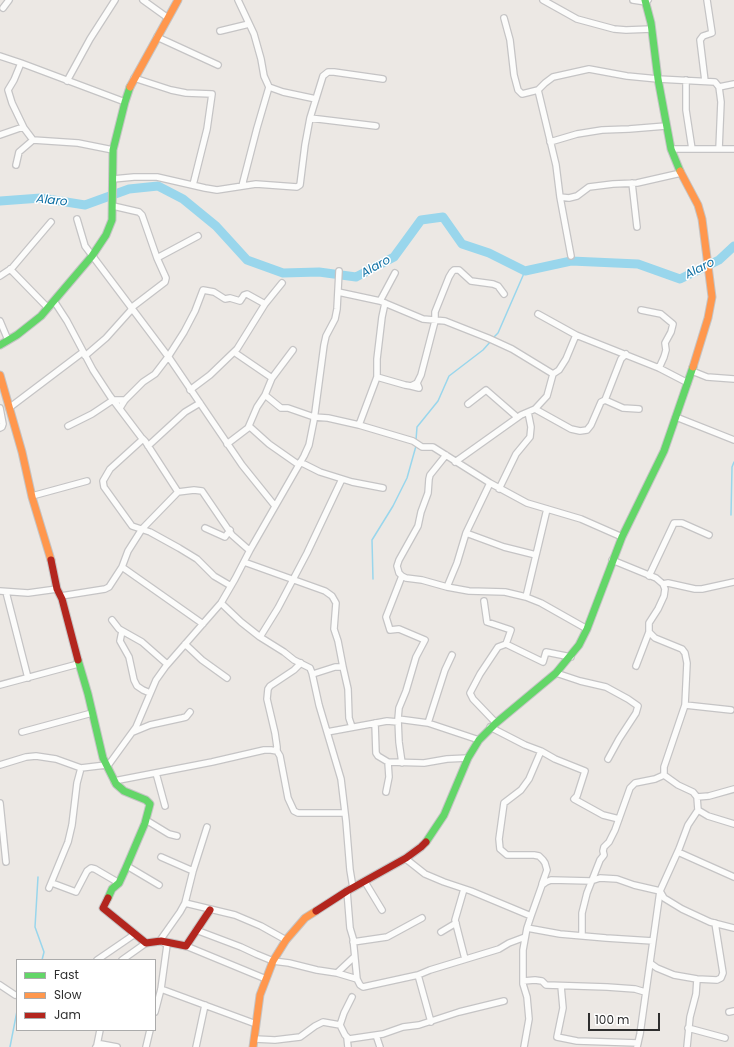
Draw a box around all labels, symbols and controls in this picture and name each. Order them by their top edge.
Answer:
water label: Alaro [36,192,68,210]
water label: Alaro [359,253,393,281]
water label: Alaro [683,255,717,283]
legend [16,959,156,1031]
text: Fast [54,966,79,983]
text: Slow [54,986,82,1003]
scale bar [590,1005,662,1031]
text: Jam [54,1006,81,1023]
text: 100 m [595,1011,629,1028]

